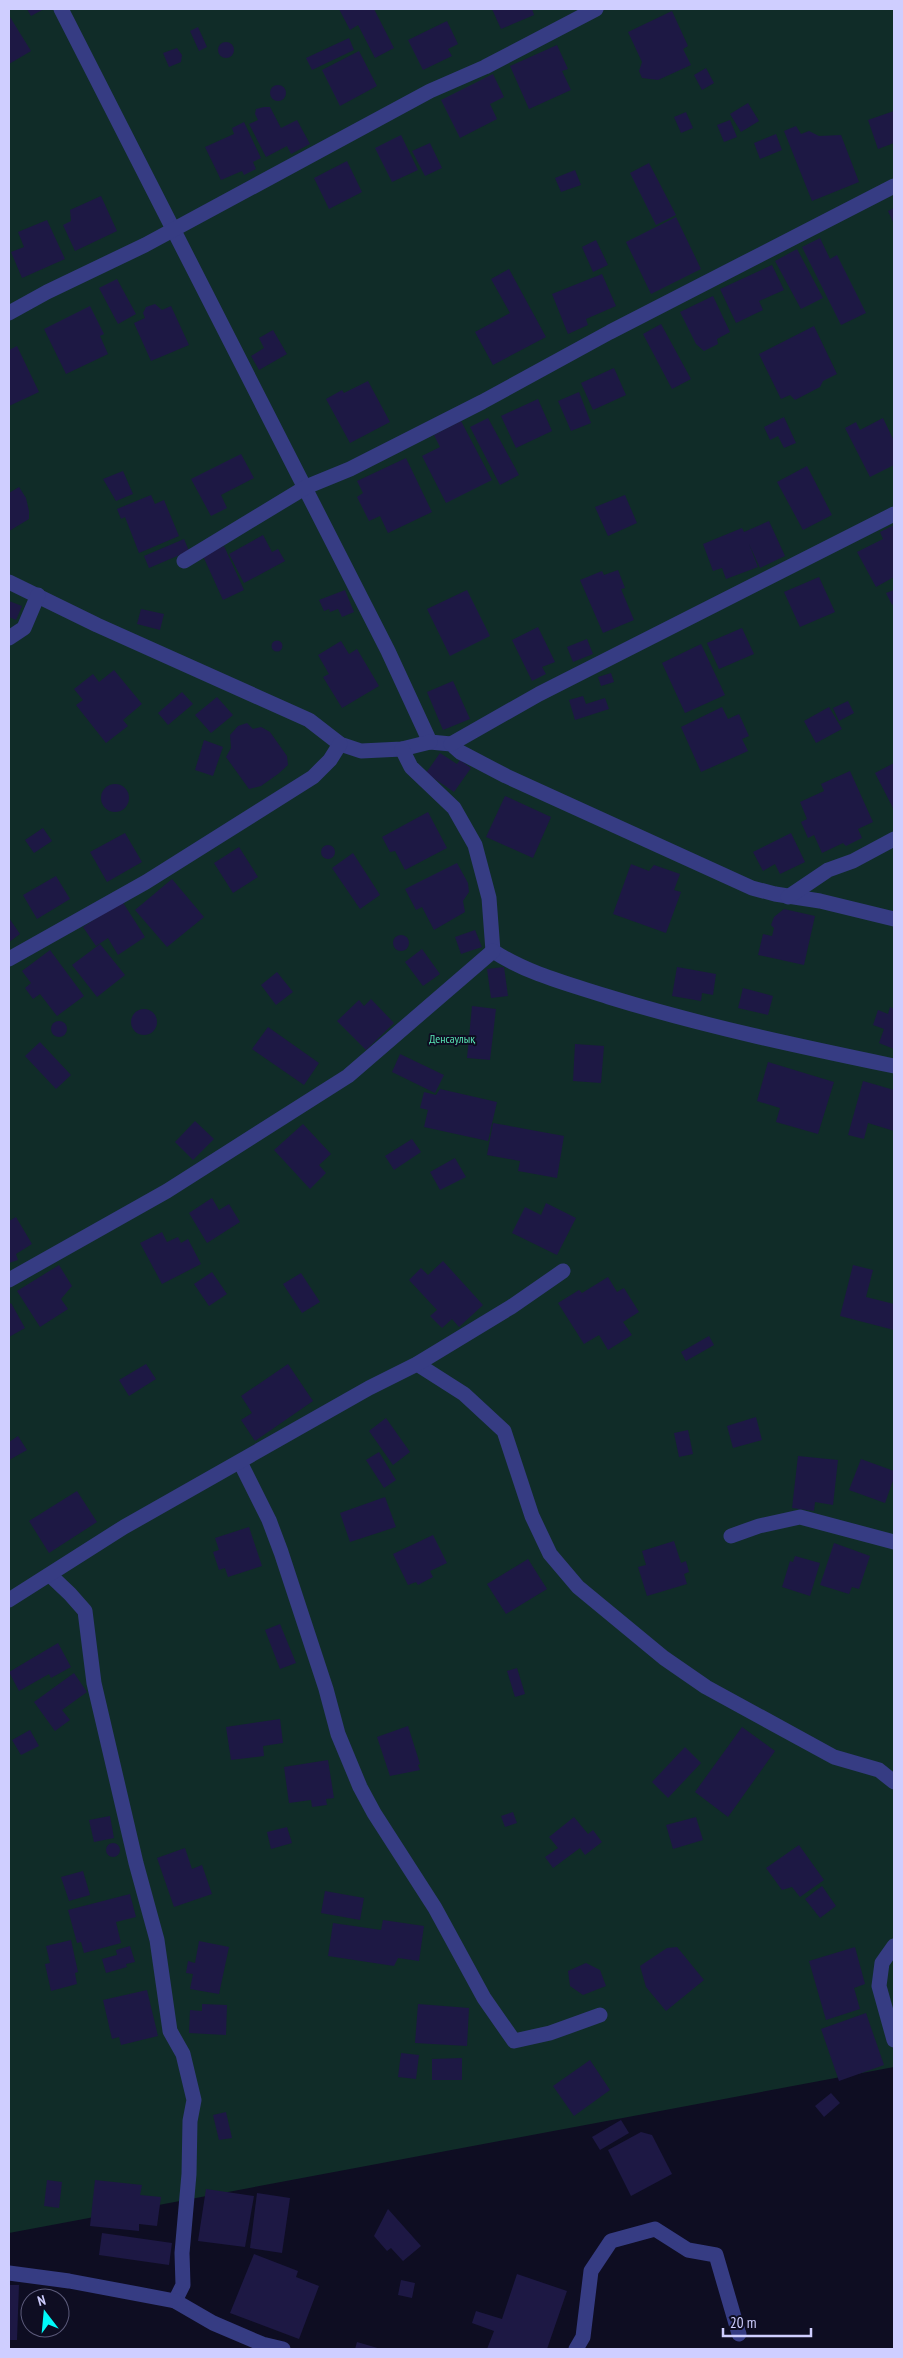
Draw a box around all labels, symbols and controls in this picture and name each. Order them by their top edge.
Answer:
park label: Денсаулық [429,1031,475,1046]
north arrow [20,2288,70,2338]
text: N [35,2291,48,2310]
scale bar [723,2306,810,2338]
text: 20 m [730,2313,756,2332]

